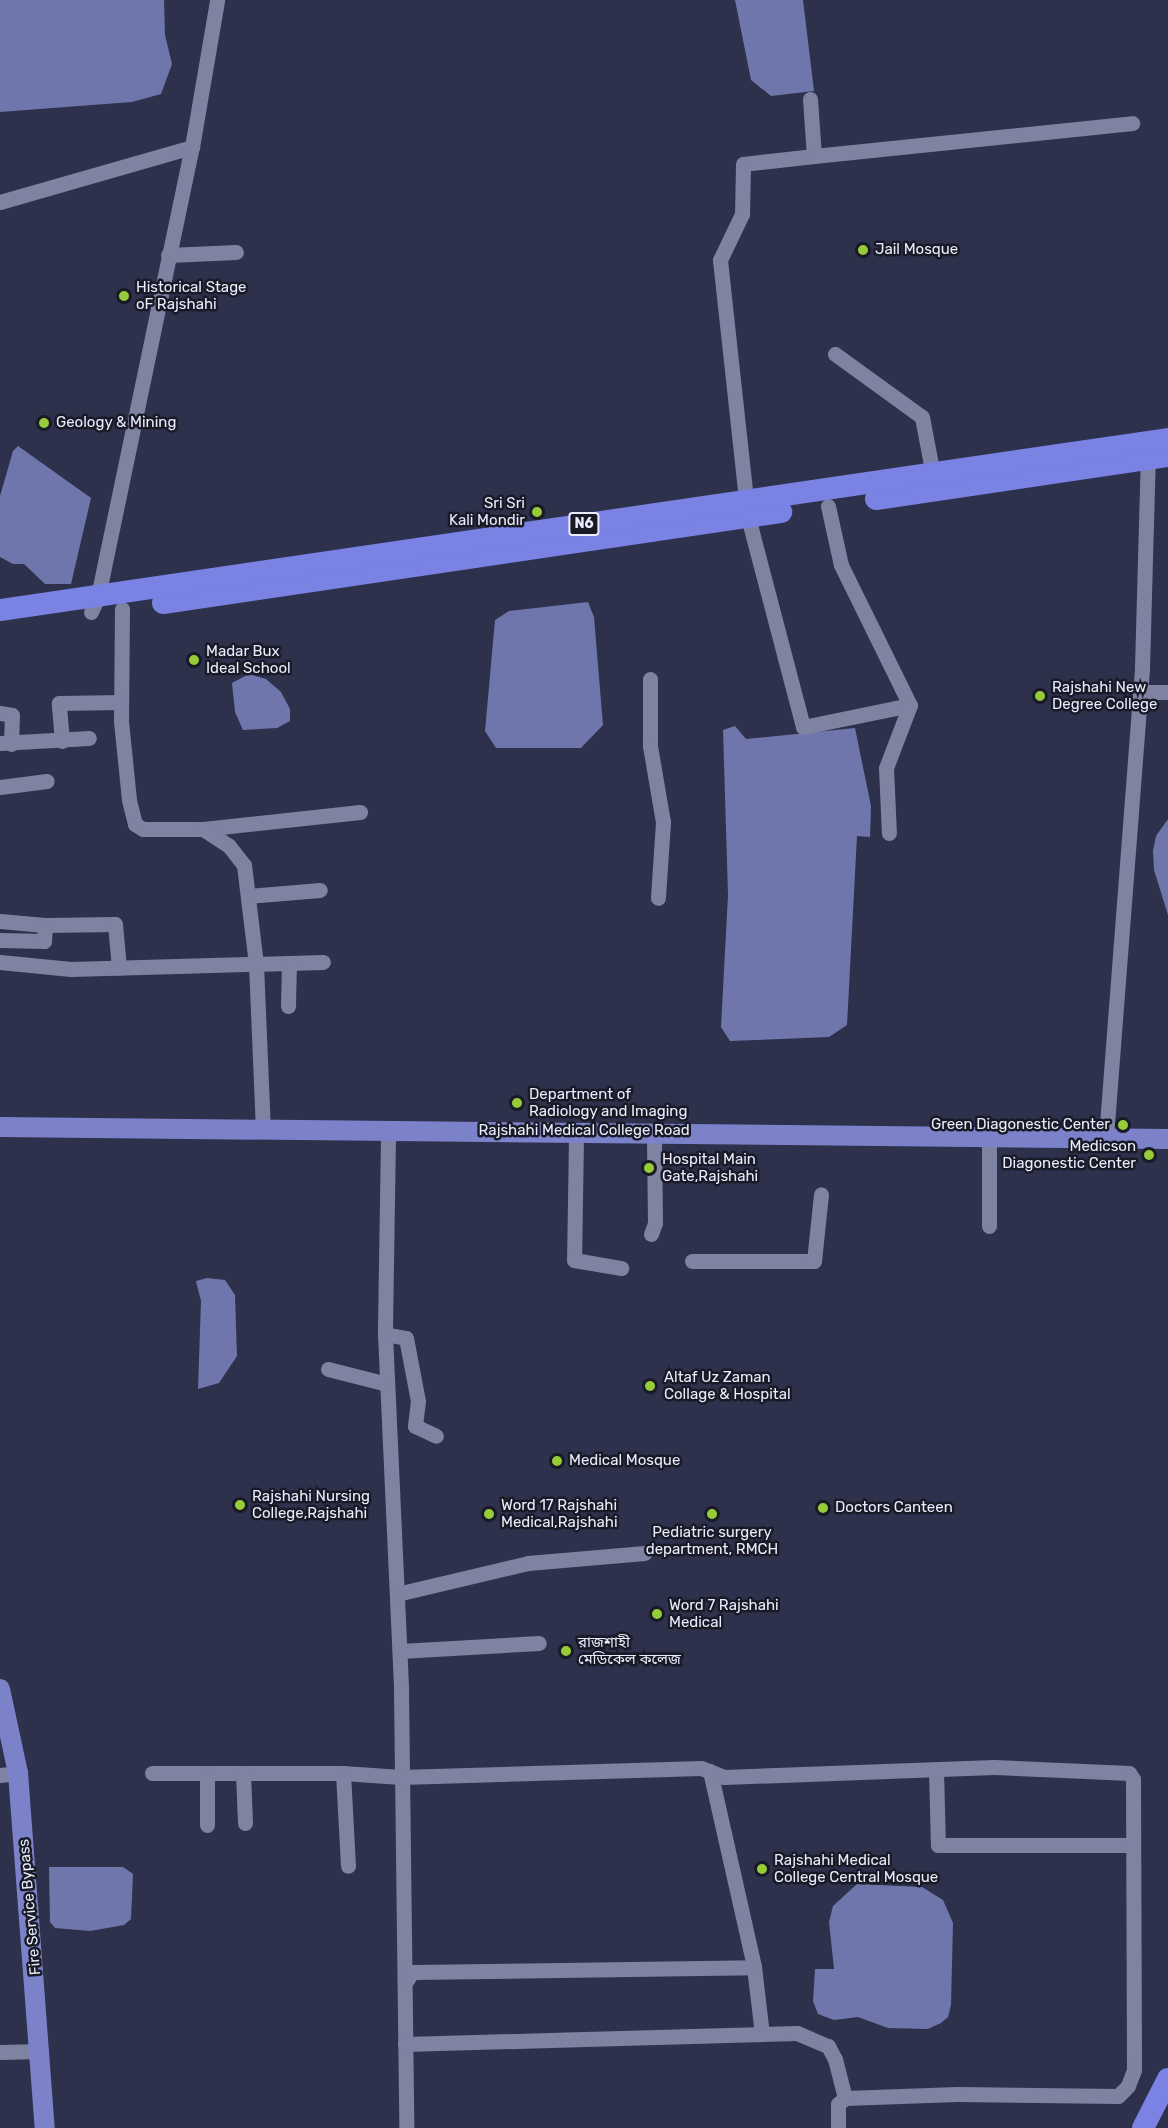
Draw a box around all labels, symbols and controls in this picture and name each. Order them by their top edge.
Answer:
place label: Jail Mosque [875,241,958,259]
marker: Jail Mosque [856,243,870,257]
place label: Historical Stage oF Rajshahi [136,278,246,313]
marker: Historical Stage oF Rajshahi [117,289,131,303]
place label: Geology & Mining [56,414,177,432]
marker: Geology & Mining [37,416,51,430]
place label: Sri Sri Kali Mondir [449,494,525,529]
marker: Sri Sri Kali Mondir [530,505,544,519]
road number: N6 [568,513,600,535]
place label: Madar Bux Ideal School [206,642,291,677]
marker: Madar Bux Ideal School [187,653,201,667]
place label: Rajshahi New Degree College [1052,678,1157,713]
marker: Rajshahi New Degree College [1033,689,1047,703]
place label: Department of Radiology and Imaging [529,1085,688,1120]
marker: Department of Radiology and Imaging [510,1096,524,1110]
place label: Green Diagonestic Center [931,1116,1110,1134]
marker: Green Diagonestic Center [1114,1116,1132,1134]
street label: Rajshahi Medical College Road [478,1122,690,1140]
place label: Medicson Diagonestic Center [1002,1137,1136,1172]
marker: Medicson Diagonestic Center [1140,1146,1158,1164]
place label: Hospital Main Gate,Rajshahi [662,1150,758,1185]
marker: Hospital Main Gate,Rajshahi [640,1159,658,1177]
place label: Altaf Uz Zaman Collage & Hospital [664,1368,791,1403]
marker: Altaf Uz Zaman Collage & Hospital [641,1377,659,1395]
place label: Medical Mosque [569,1452,680,1470]
marker: Medical Mosque [550,1454,564,1468]
place label: Rajshahi Nursing College,Rajshahi [252,1487,370,1522]
place label: Word 17 Rajshahi Medical,Rajshahi [501,1496,618,1531]
marker: Rajshahi Nursing College,Rajshahi [233,1498,247,1512]
place label: Doctors Canteen [835,1499,953,1517]
marker: Doctors Canteen [816,1501,830,1515]
marker: Word 17 Rajshahi Medical,Rajshahi [482,1507,496,1521]
marker: Pediatric surgery department, RMCH [705,1507,719,1521]
place label: Pediatric surgery department, RMCH [646,1523,778,1558]
place label: Word 7 Rajshahi Medical [669,1596,779,1631]
marker: Word 7 Rajshahi Medical [650,1607,664,1621]
place label: রাজশাহী মেডিকেল কলেজ [578,1633,681,1668]
marker: রাজশাহী মেডিকেল কলেজ [559,1644,573,1658]
street label: Fire Service Bypass [15,1838,45,1976]
place label: Rajshahi Medical College Central Mosque [774,1851,938,1886]
marker: Rajshahi Medical College Central Mosque [755,1862,769,1876]

